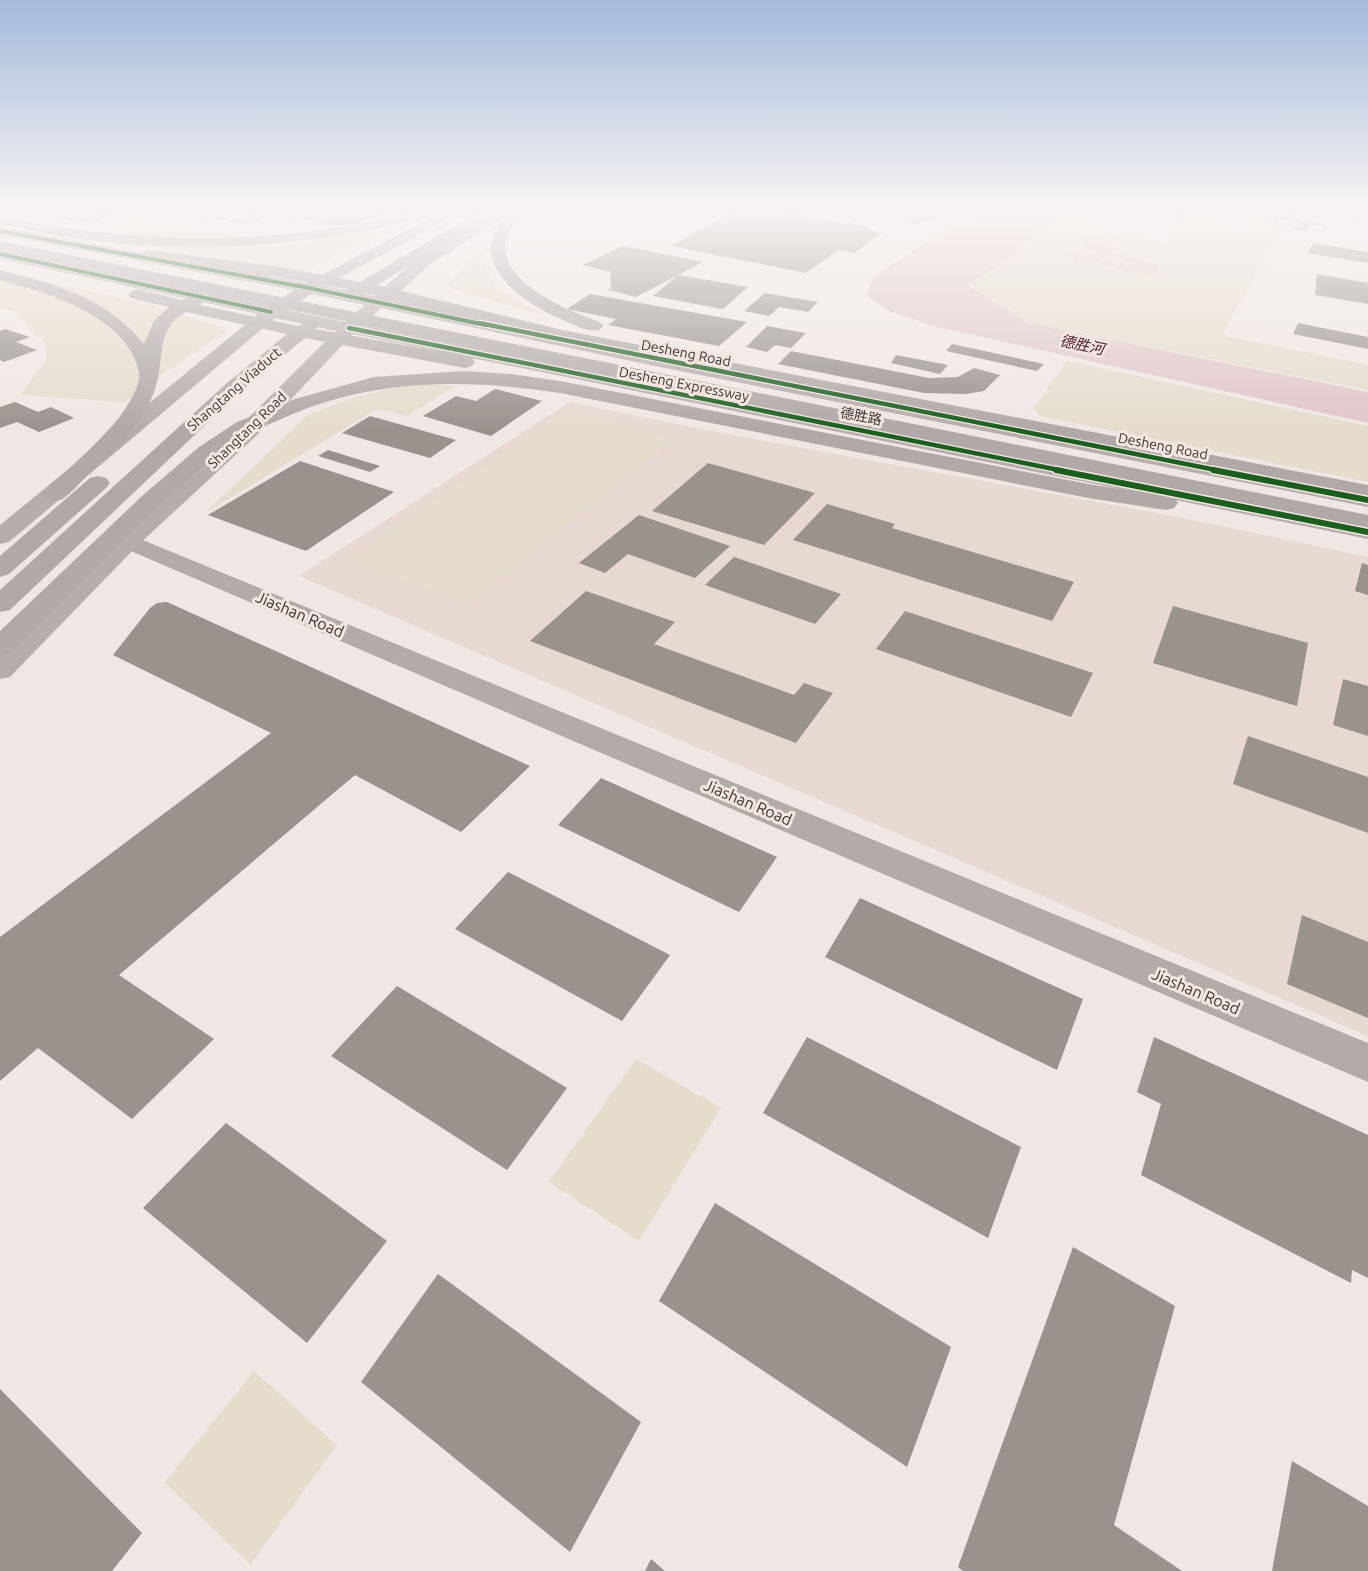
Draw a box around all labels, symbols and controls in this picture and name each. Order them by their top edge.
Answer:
water label: 德胜河 [1058,332,1109,358]
street label: Desheng Road [640,336,732,370]
street label: Shangtang Viaduct [184,344,284,434]
street label: Desheng Expressway [618,364,750,404]
street label: Shangtang Road [204,389,290,471]
street label: 德胜路 [839,404,883,428]
street label: Desheng Road [1117,429,1209,463]
street label: Jiashan Road [253,587,347,641]
street label: Jiashan Road [701,775,795,829]
street label: Jiashan Road [1149,964,1243,1018]

